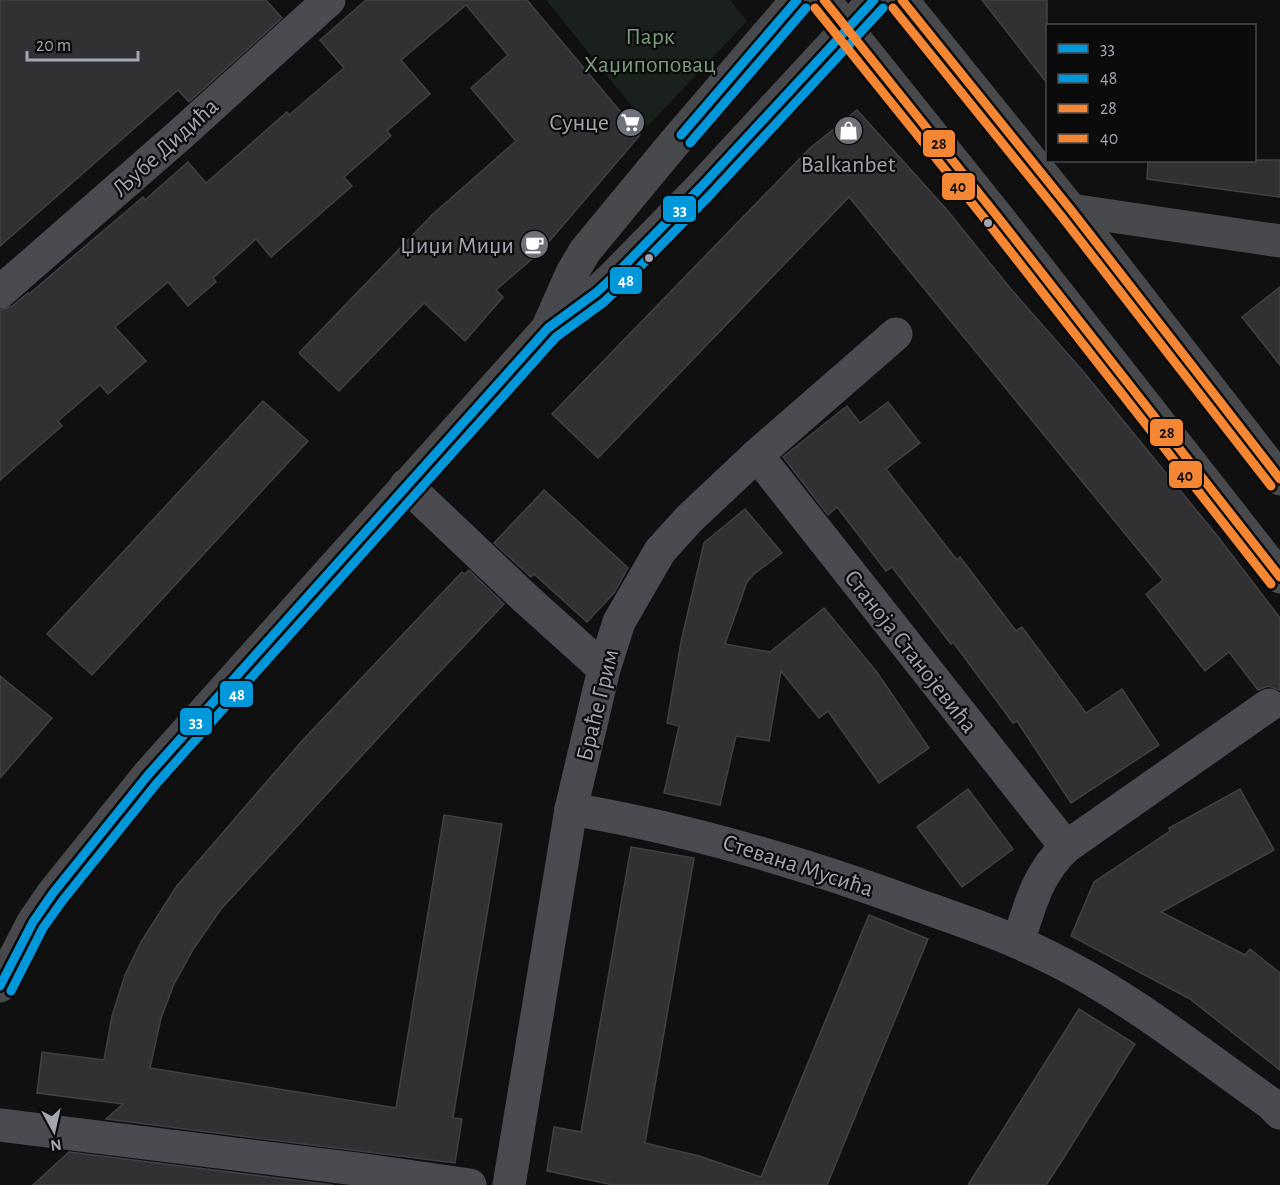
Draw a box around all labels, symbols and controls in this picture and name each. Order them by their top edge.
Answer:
scale bar [27,24,138,62]
legend [1046,24,1256,162]
park label: Парк Хаџипоповац [584,25,716,77]
text: 20 m [36,37,71,55]
text: 33 [1100,40,1115,58]
text: 48 [1100,70,1117,88]
street label: Љубе Дидића [108,94,223,201]
text: 28 [1100,100,1117,118]
supermarket icon: Сунце [614,106,646,138]
place label: Сунце [549,111,609,135]
shop icon: Balkanbet [832,115,864,147]
line badge: 28 [922,129,956,158]
text: 40 [1100,130,1118,148]
text: 28 [931,136,947,152]
place label: Balkanbet [801,153,896,177]
line badge: 40 [941,172,976,201]
text: 40 [950,179,966,195]
line badge: 33 [662,195,697,223]
text: 33 [673,202,687,218]
unlabelled marker [982,217,994,229]
cafe icon: Џиџи Миџи [519,229,551,261]
place label: Џиџи Миџи [400,234,514,258]
unlabelled marker [643,252,655,264]
line badge: 48 [609,266,643,295]
text: 48 [618,273,634,289]
line badge: 28 [1149,418,1184,447]
text: 28 [1159,425,1175,441]
line badge: 40 [1168,460,1203,489]
text: 40 [1177,468,1193,484]
street label: Станоја Станојевића [839,566,981,738]
street label: Браће Грим [572,647,623,764]
line badge: 48 [219,680,254,708]
text: 48 [229,687,245,703]
line badge: 33 [179,707,213,736]
text: 33 [189,714,203,730]
street label: Стевана Мусића [719,830,876,902]
north arrow [24,1101,84,1161]
text: N [49,1136,63,1154]

